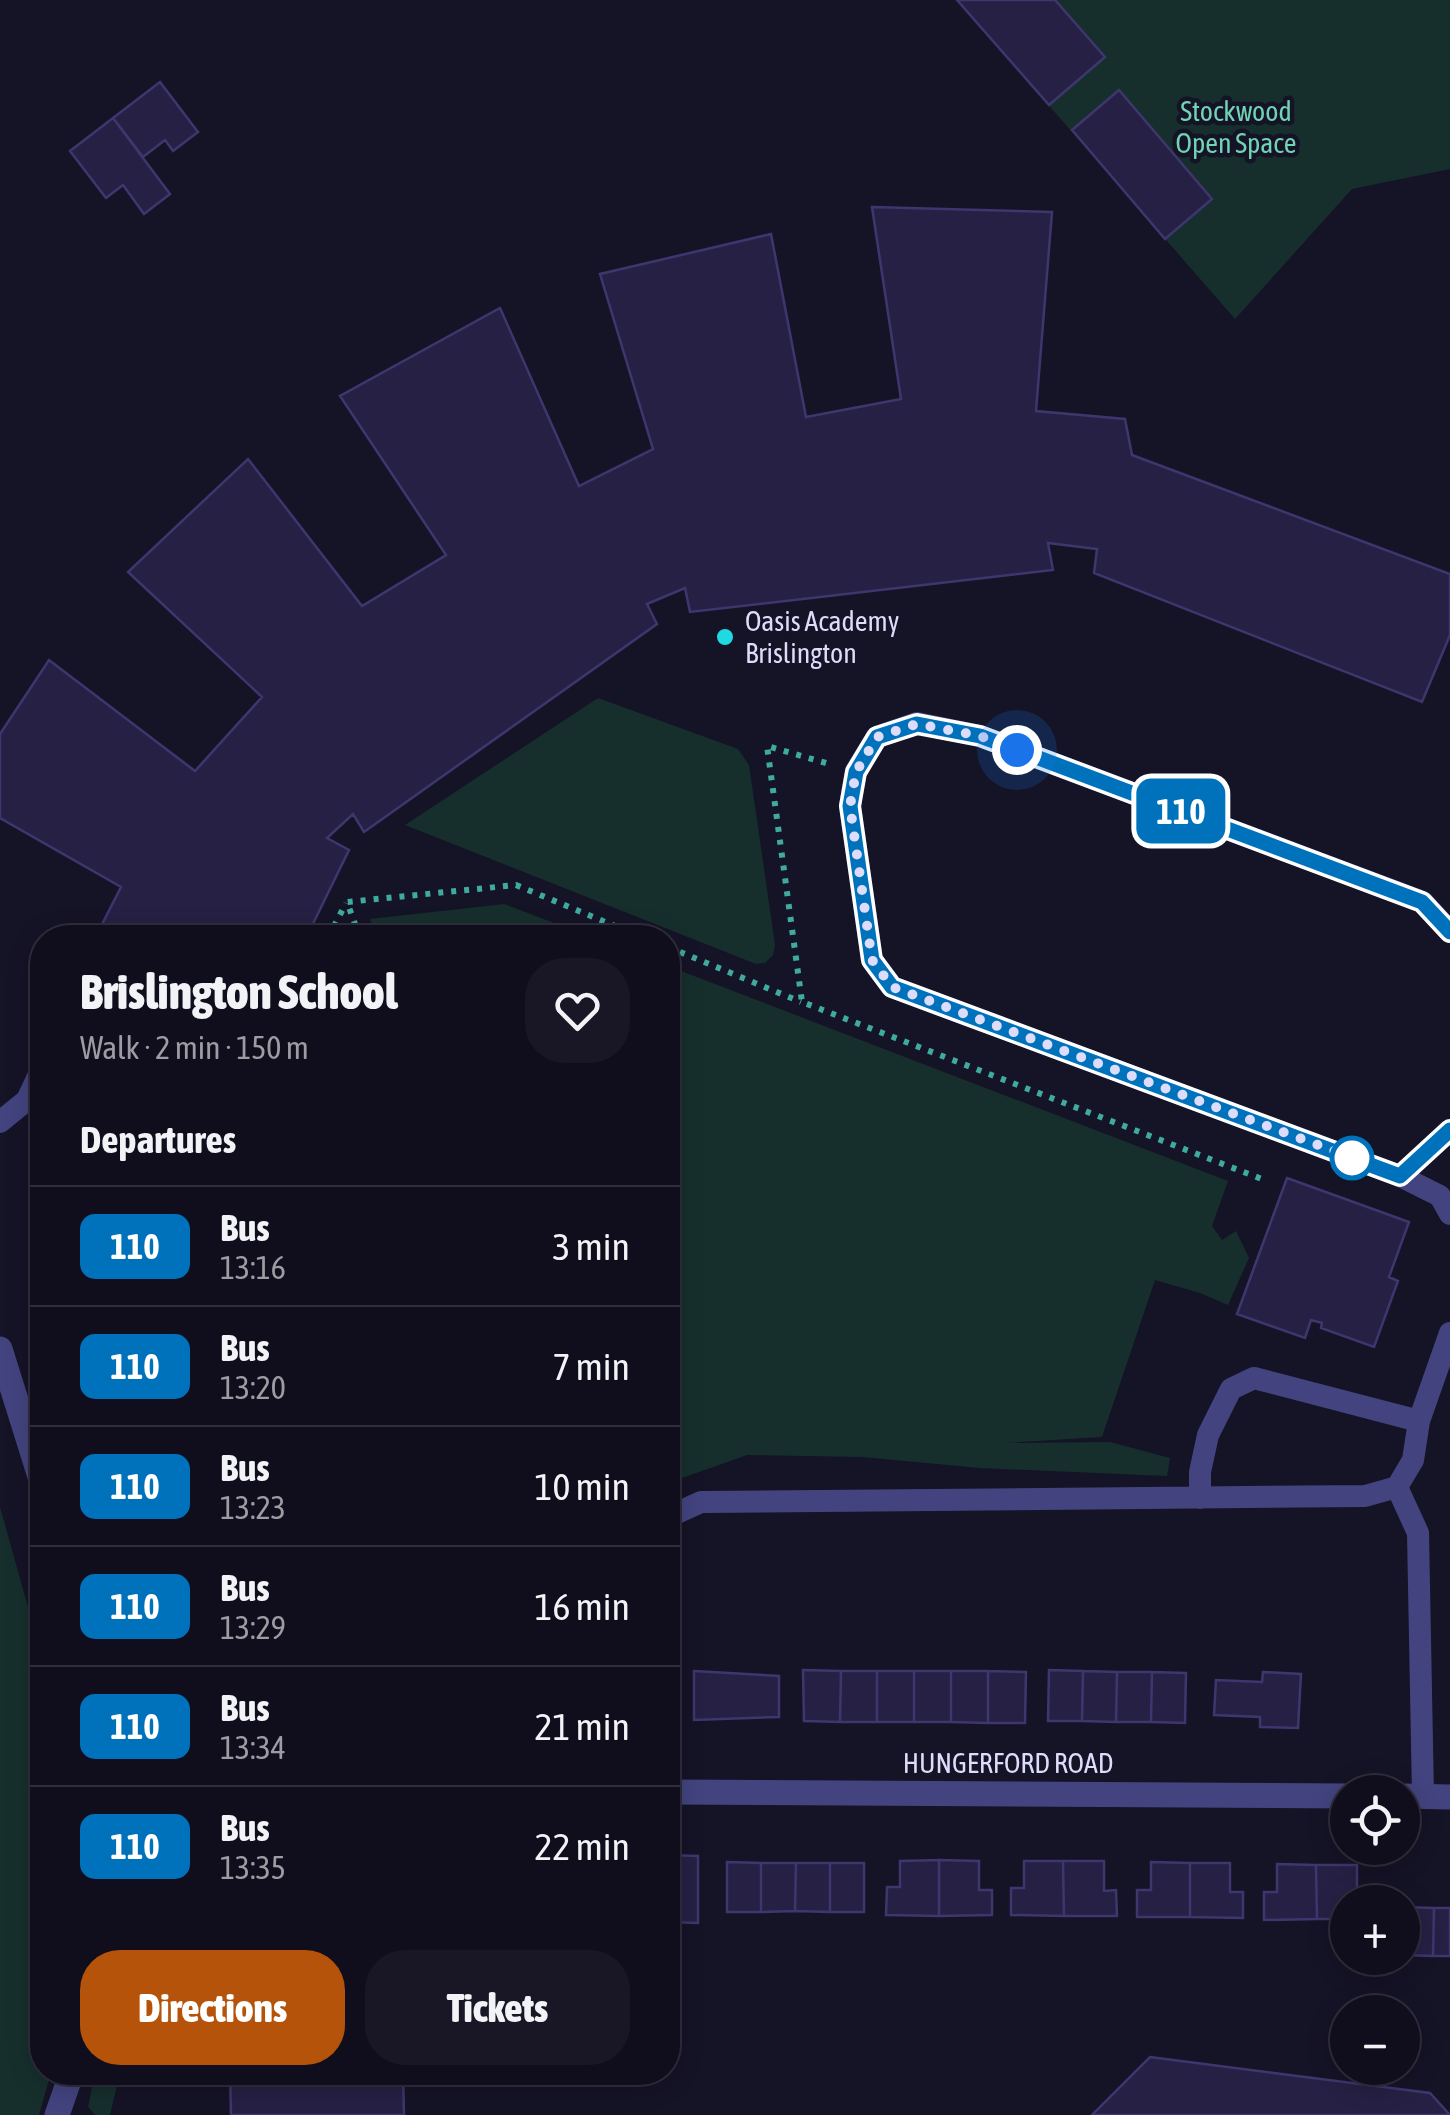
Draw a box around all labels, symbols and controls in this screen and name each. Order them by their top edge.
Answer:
park label: Stockwood Open Space [1176,95,1296,159]
place label: Oasis Academy Brislington [745,605,899,669]
marker: Oasis Academy Brislington [714,626,736,648]
your location [992,725,1042,775]
line badge: 110 [1124,778,1238,844]
text: 110 [1156,791,1206,831]
button: heart [525,958,630,1063]
text: Brislington School [80,964,397,1019]
text: Walk · 2 min · 150 m [80,1029,309,1066]
text: Departures [80,1118,236,1161]
unlabelled marker [1331,1137,1373,1179]
text: Bus [220,1206,270,1249]
text: 3 min [552,1225,630,1268]
text: 110 [110,1226,160,1266]
text: 13:16 [220,1249,286,1286]
text: Bus [220,1326,270,1369]
text: 7 min [552,1345,630,1388]
text: 110 [110,1346,160,1386]
text: 13:20 [220,1369,286,1406]
text: Bus [220,1446,270,1489]
text: 10 min [535,1465,630,1508]
text: 110 [110,1466,160,1506]
text: 13:23 [220,1489,286,1526]
text: Bus [220,1566,270,1609]
text: 16 min [535,1585,630,1628]
text: 110 [110,1586,160,1626]
text: 13:29 [220,1609,286,1646]
text: Bus [220,1686,270,1729]
text: 21 min [535,1705,630,1748]
text: 110 [110,1706,160,1746]
text: 13:34 [220,1729,286,1766]
street label: HUNGERFORD ROAD [903,1747,1113,1779]
map controls [1330,1775,1420,2085]
button: locate [1330,1775,1420,1865]
text: Bus [220,1806,270,1849]
text: 22 min [535,1825,630,1868]
text: 110 [110,1826,160,1866]
text: 13:35 [220,1849,286,1886]
button: + [1330,1885,1420,1975]
button: Directions [80,1950,345,2065]
button: Tickets [365,1950,630,2065]
button: − [1330,1995,1420,2085]

